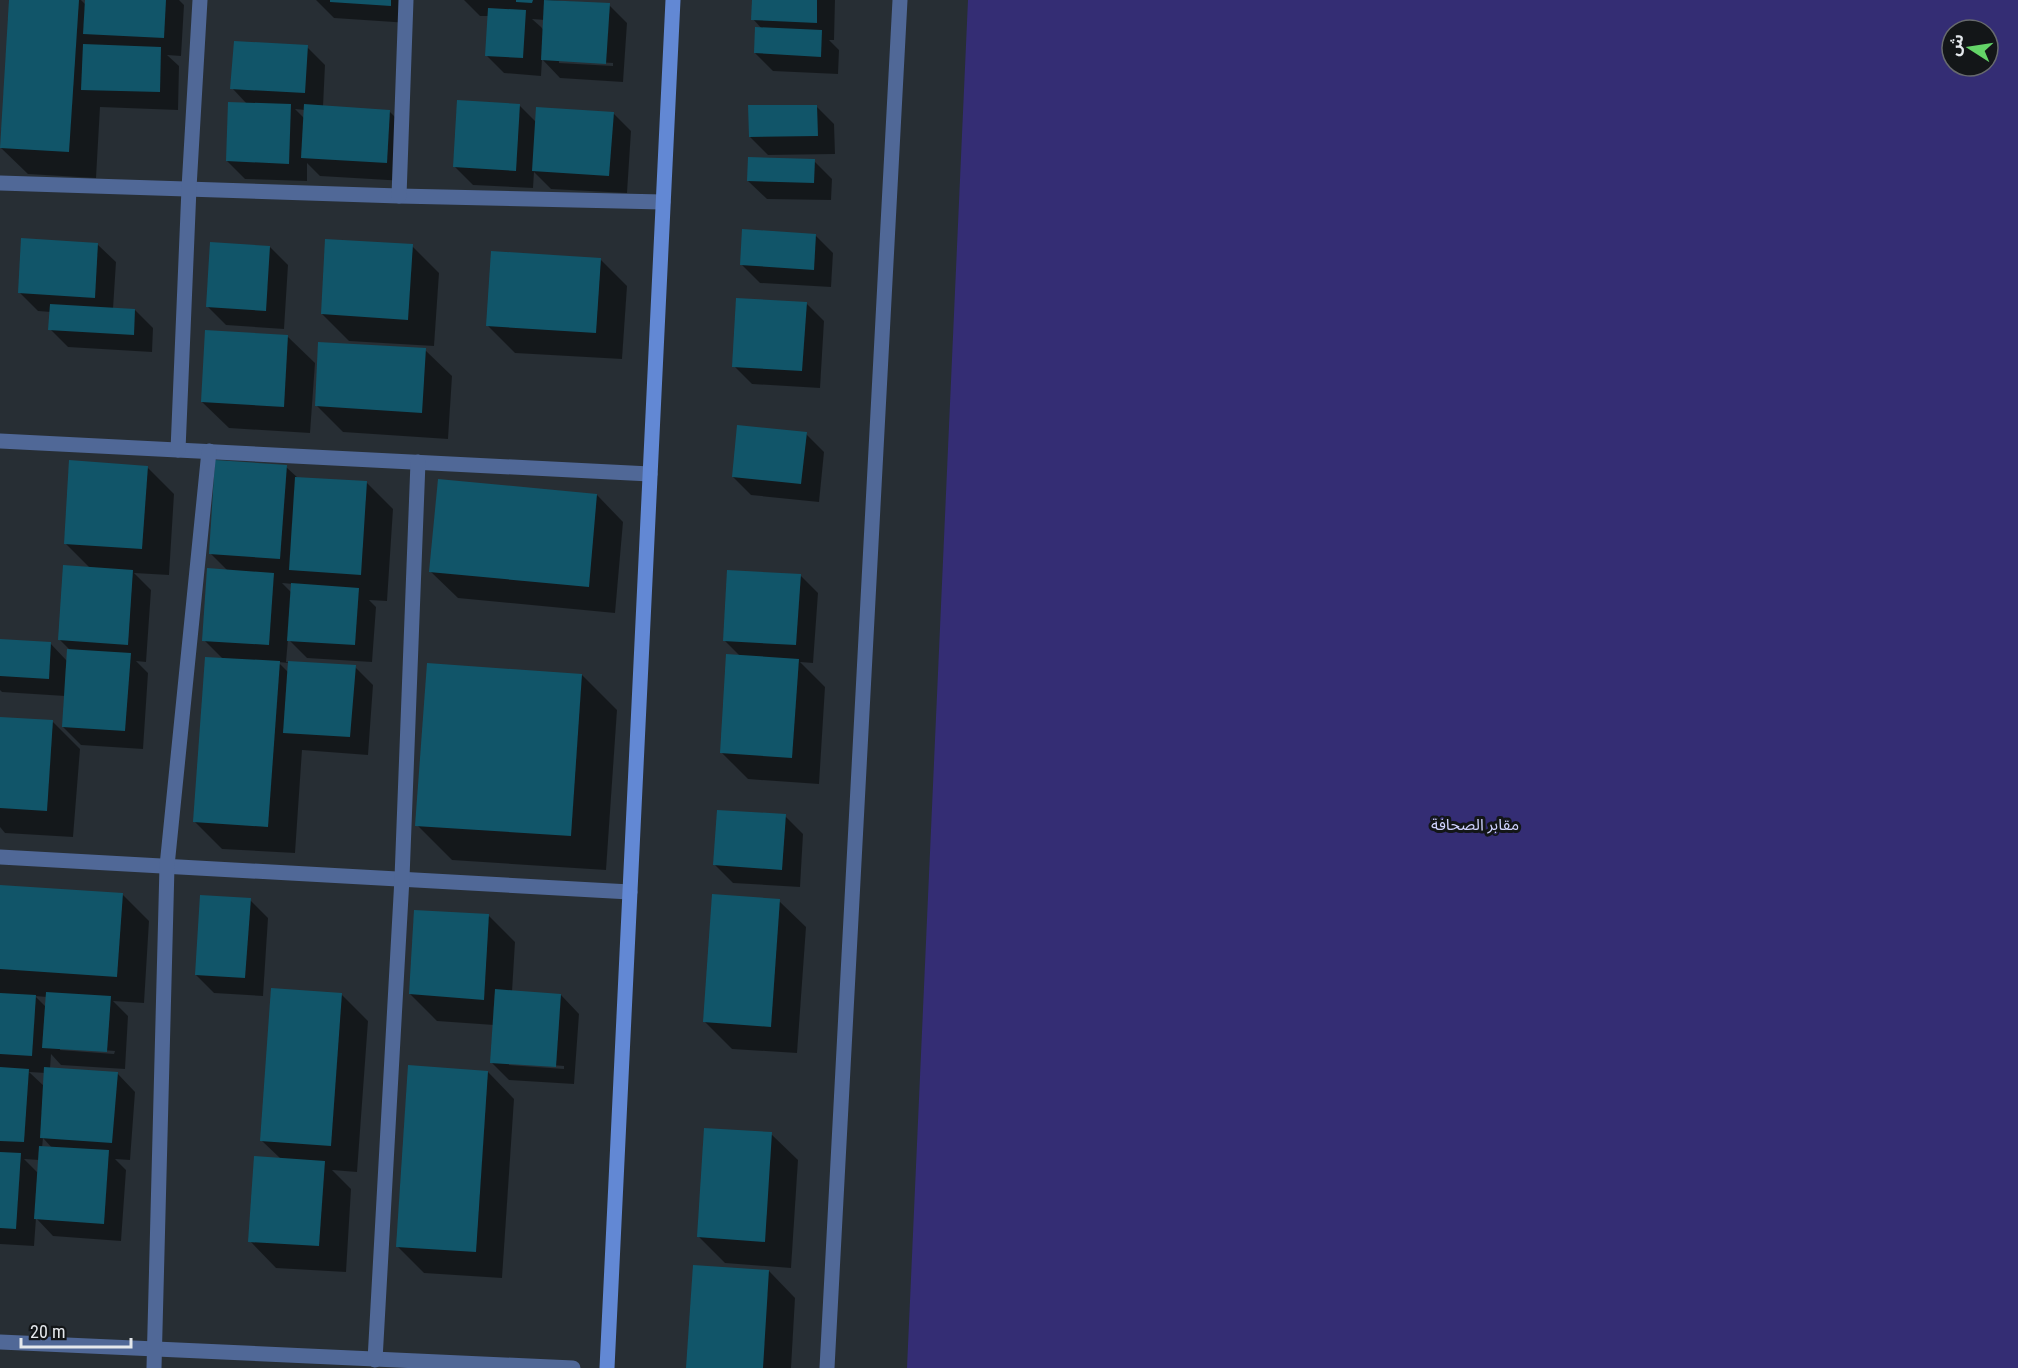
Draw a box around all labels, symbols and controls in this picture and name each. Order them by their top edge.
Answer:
north arrow [1940,18,2000,78]
text: ش [1944,32,1967,58]
park label: مقابر الصحافة [1431,815,1519,834]
scale bar [21,1311,130,1349]
text: 20 m [30,1321,65,1342]

